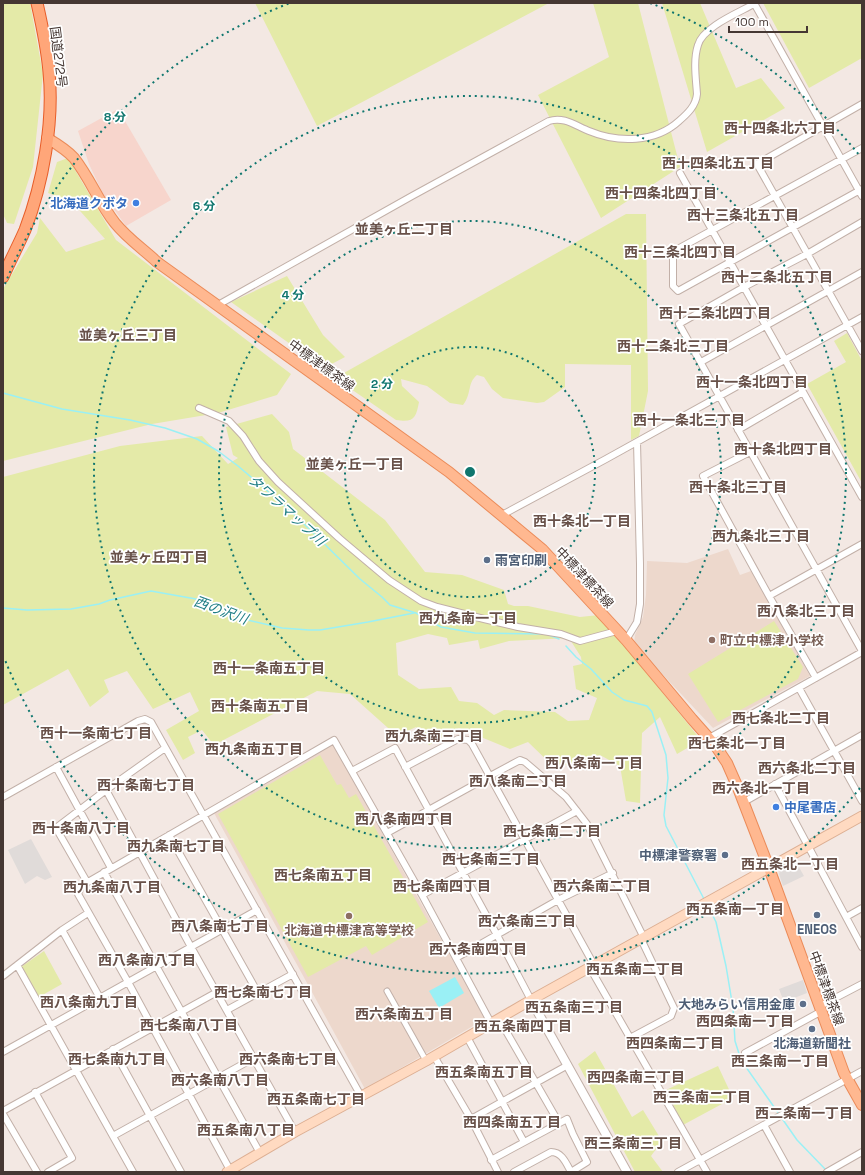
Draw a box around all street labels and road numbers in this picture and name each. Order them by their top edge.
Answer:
street label: 国道272号 [46,25,71,89]
street label: 中標津標茶線 [285,336,358,395]
street label: 中標津標茶線 [552,543,617,612]
street label: 中標津標茶線 [805,949,848,1028]

